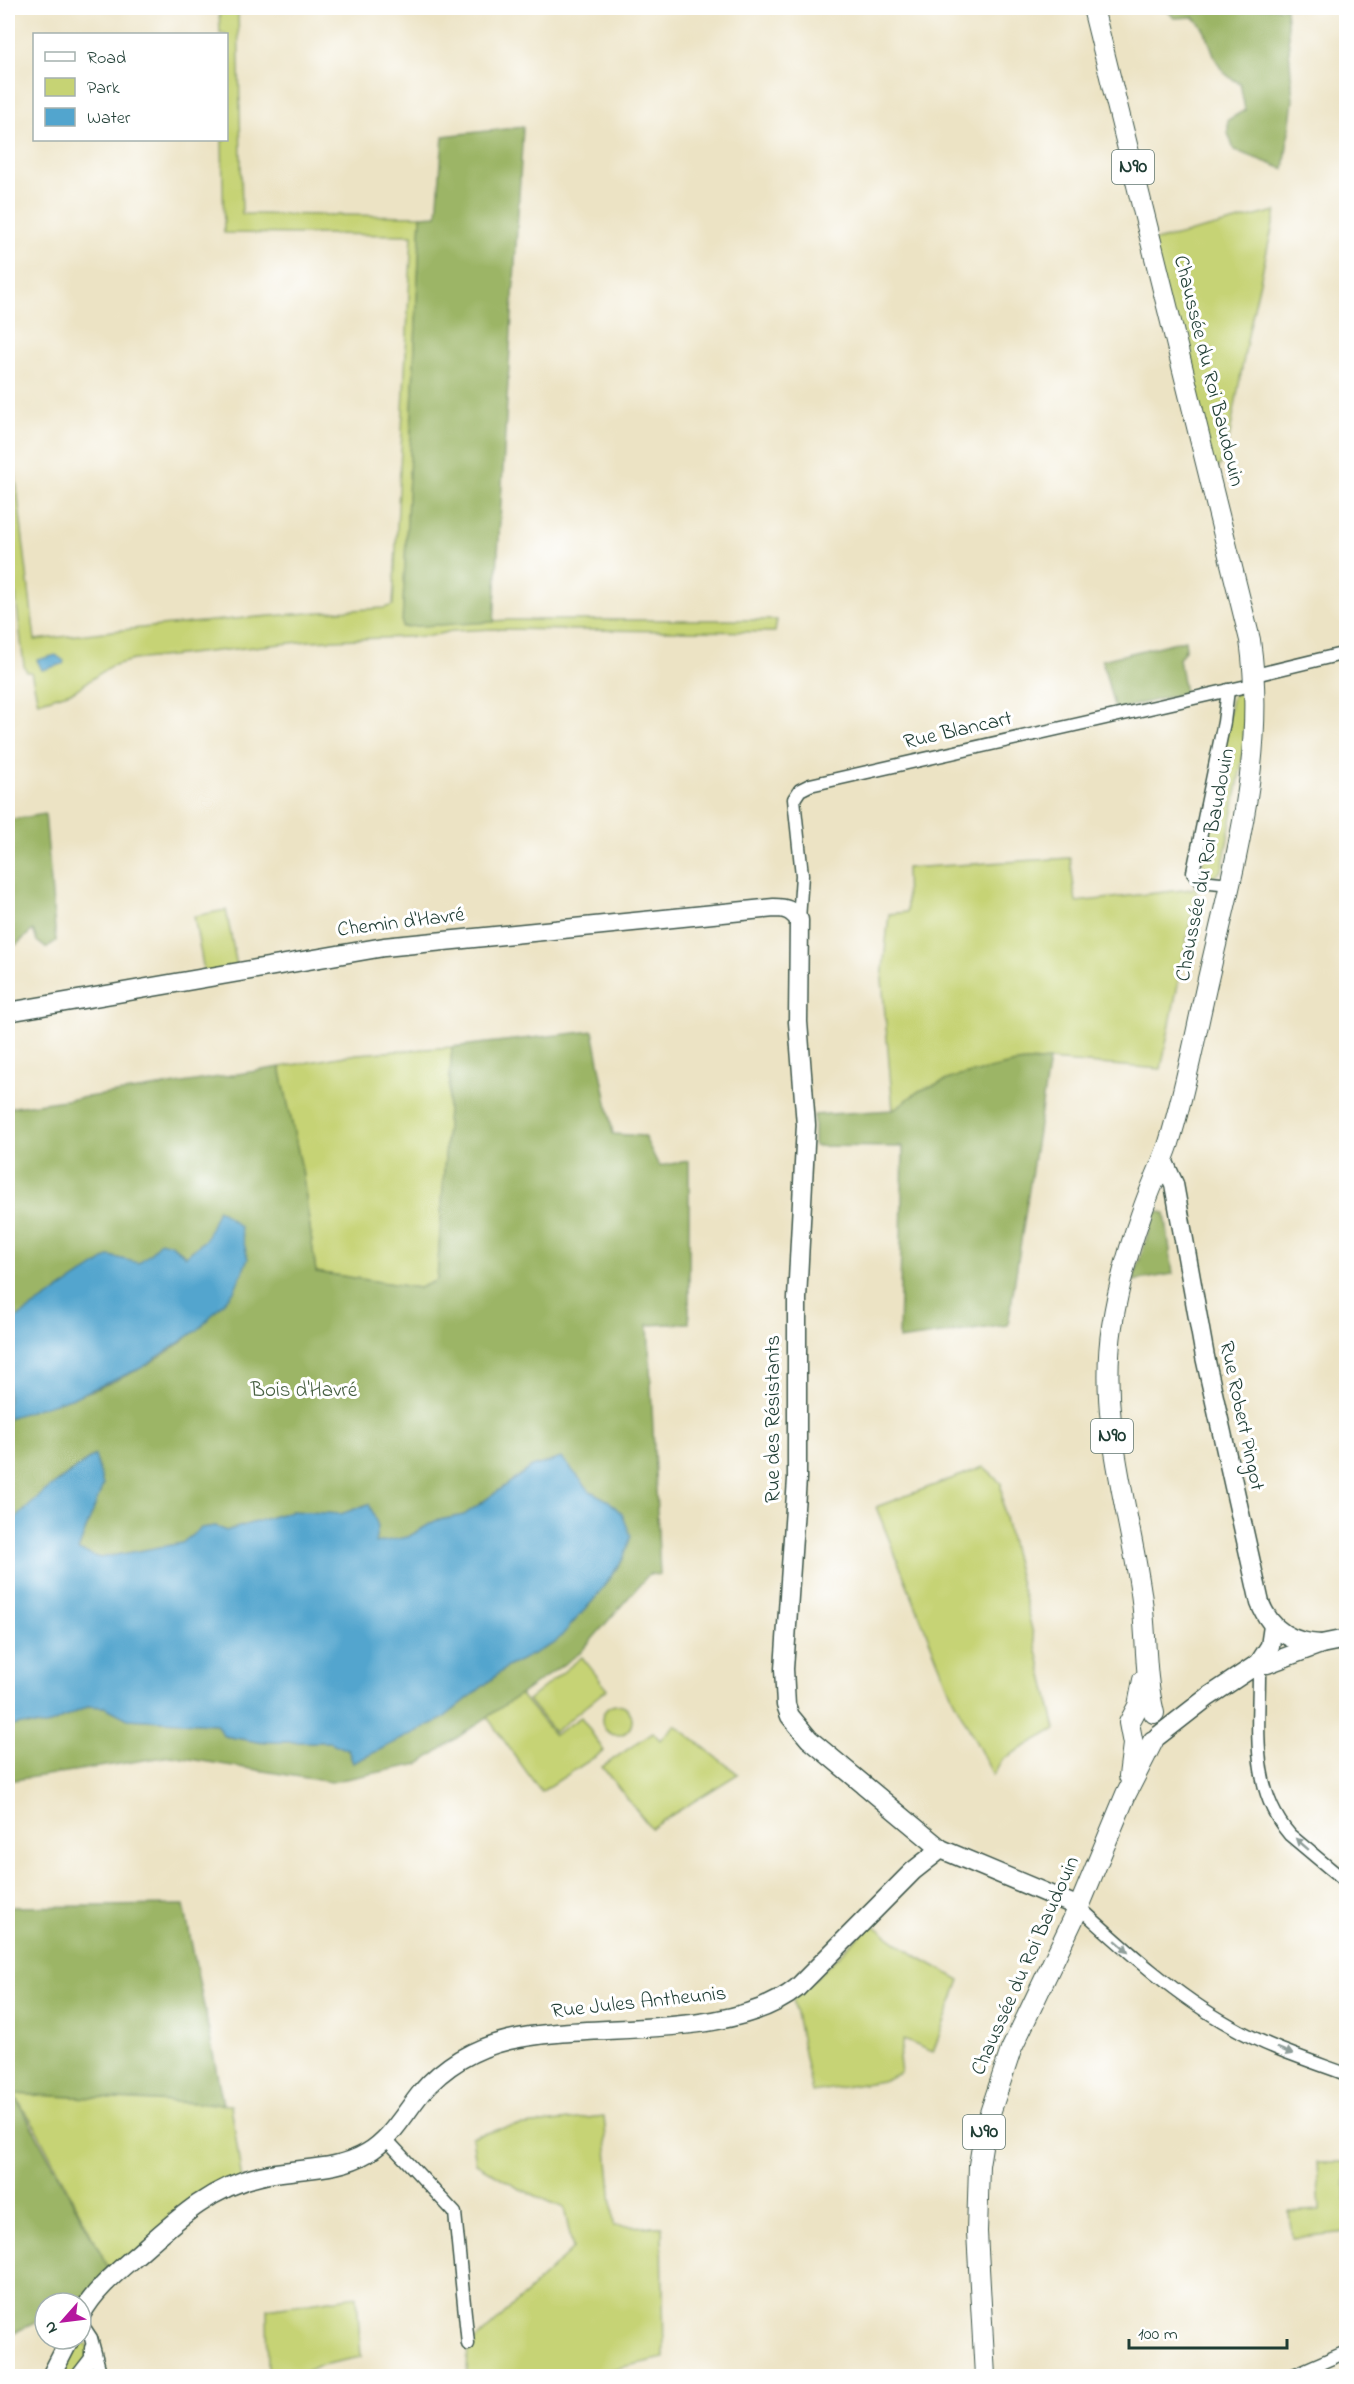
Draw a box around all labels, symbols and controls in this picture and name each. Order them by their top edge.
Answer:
legend [33,33,228,141]
text: Road [87,46,126,72]
text: Park [87,76,120,102]
text: Water [87,106,131,132]
road number: N90 [1112,150,1154,184]
street label: Chaussée du Roi Baudouin [1165,252,1251,490]
street label: Rue Blancart [901,704,1015,758]
street label: Chaussée du Roi Baudouin [1169,746,1243,984]
street label: Chemin d'Havré [336,900,467,946]
street label: Rue des Résistants [759,1335,789,1503]
street label: Rue Robert Pingot [1209,1339,1271,1494]
park label: Bois d'Havré [250,1376,358,1406]
road number: N90 [1091,1419,1133,1453]
one-way arrow [1295,1838,1310,1851]
street label: Chaussée du Roi Baudouin [964,1852,1088,2080]
one-way arrow [1114,1939,1129,1952]
street label: Rue Jules Antheunis [550,1979,728,2027]
one-way arrow [1277,2046,1295,2056]
road number: N90 [963,2115,1005,2149]
north arrow [33,2291,93,2351]
scale bar [1129,2312,1286,2350]
text: N [38,2317,65,2338]
text: 100 m [1138,2322,1178,2348]

